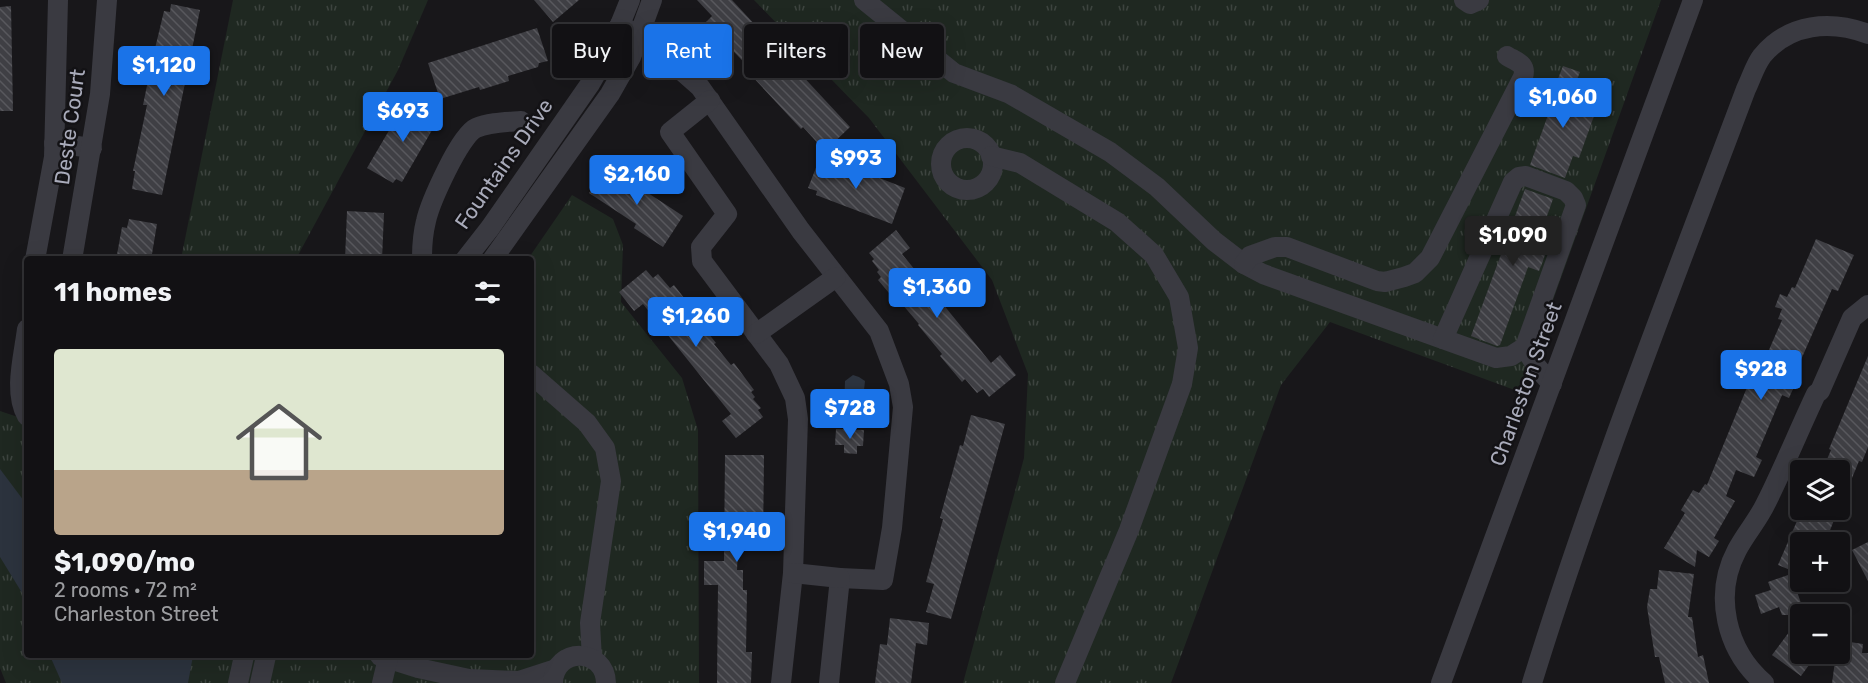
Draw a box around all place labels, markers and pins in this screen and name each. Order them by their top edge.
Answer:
pin: $1,120 [115,46,213,97]
pin: $1,060 [1514,78,1612,129]
pin: $693 [367,92,439,143]
pin: $993 [820,139,892,190]
pin: $2,160 [588,155,686,206]
pin: $1,090 [1464,216,1562,267]
pin: $1,360 [888,268,986,319]
pin: $1,260 [647,297,745,348]
pin: $928 [1725,350,1797,401]
pin: $728 [814,389,886,440]
pin: $1,940 [688,512,786,563]

